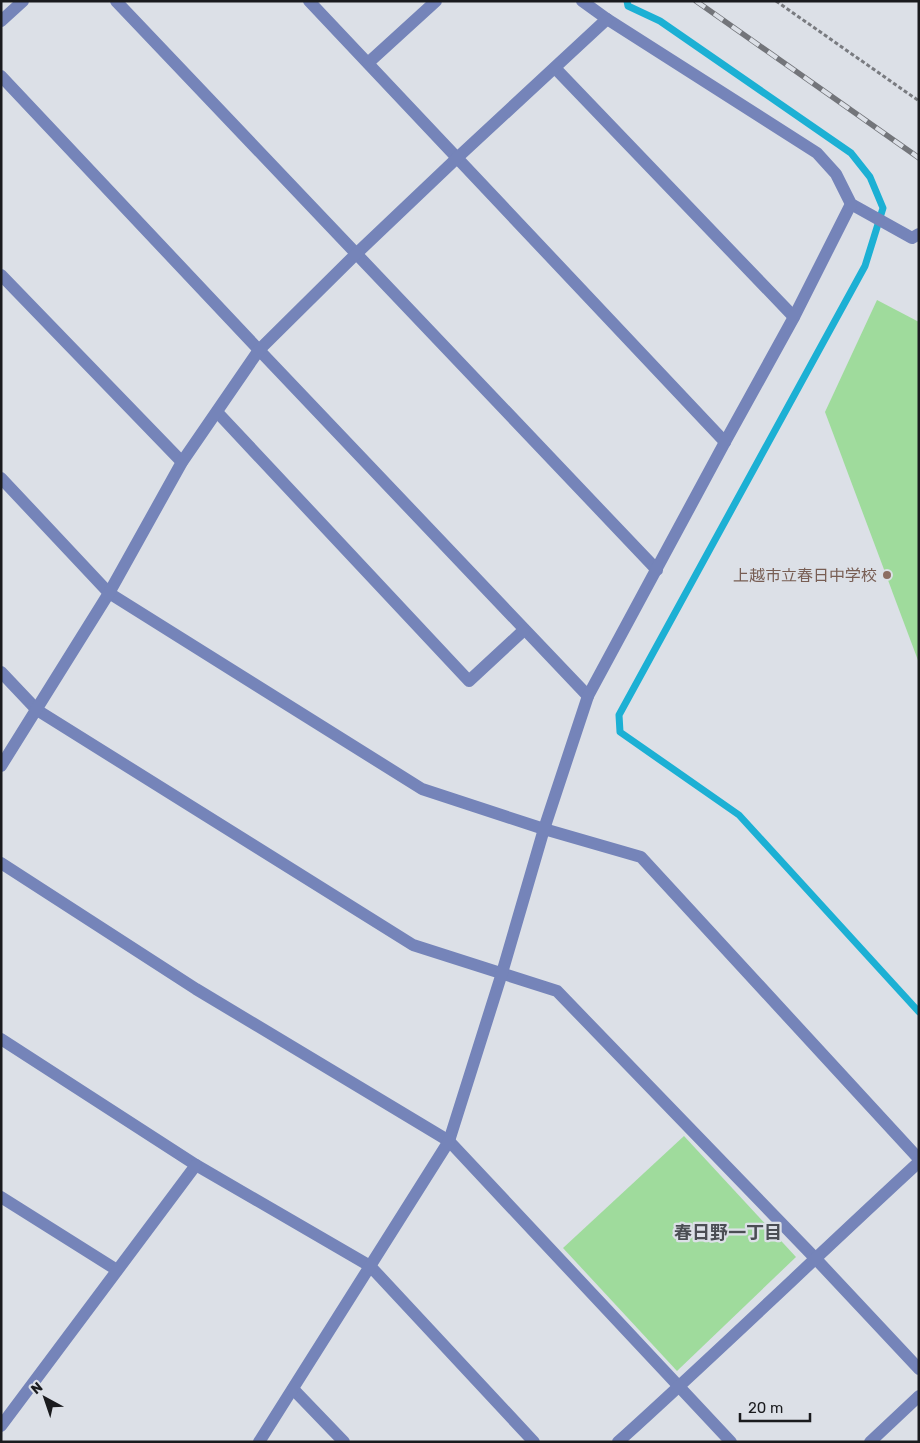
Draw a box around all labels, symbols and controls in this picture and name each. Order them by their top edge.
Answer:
place label: 上越市立春日中学校 [733,566,877,585]
marker: 上越市立春日中学校 [881,569,893,581]
district label: 春日野一丁目 [674,1222,782,1244]
north arrow [20,1373,70,1423]
text: N [28,1379,46,1398]
scale bar [740,1390,810,1422]
text: 20 m [748,1399,783,1417]

